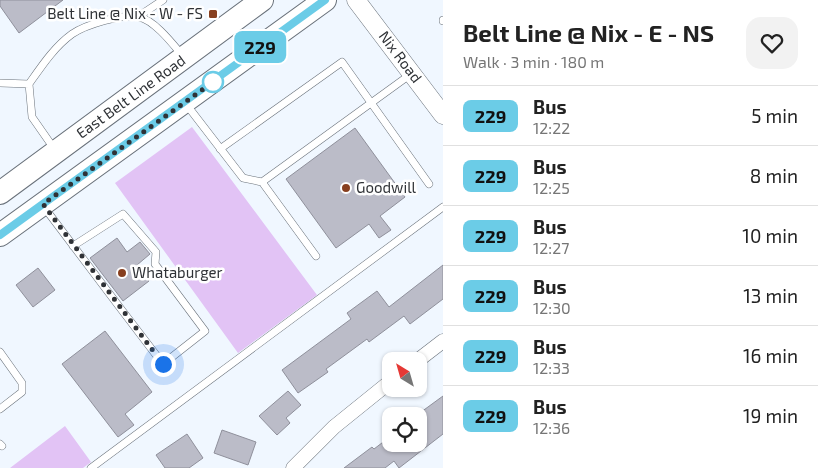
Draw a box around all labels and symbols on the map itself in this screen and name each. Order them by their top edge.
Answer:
place label: Belt Line @ Nix - W - FS [47,4,203,22]
marker: Belt Line @ Nix - W - FS [207,8,219,20]
street label: Nix Road [376,27,426,86]
line badge: 229 [231,31,289,63]
street label: East Belt Line Road [72,51,188,142]
unlabelled marker [202,71,224,93]
place label: Goodwill [356,178,417,196]
marker: Goodwill [340,182,352,194]
place label: Whataburger [132,263,223,281]
marker: Whataburger [116,267,128,279]
your location [151,352,176,377]
north arrow [382,352,428,398]

